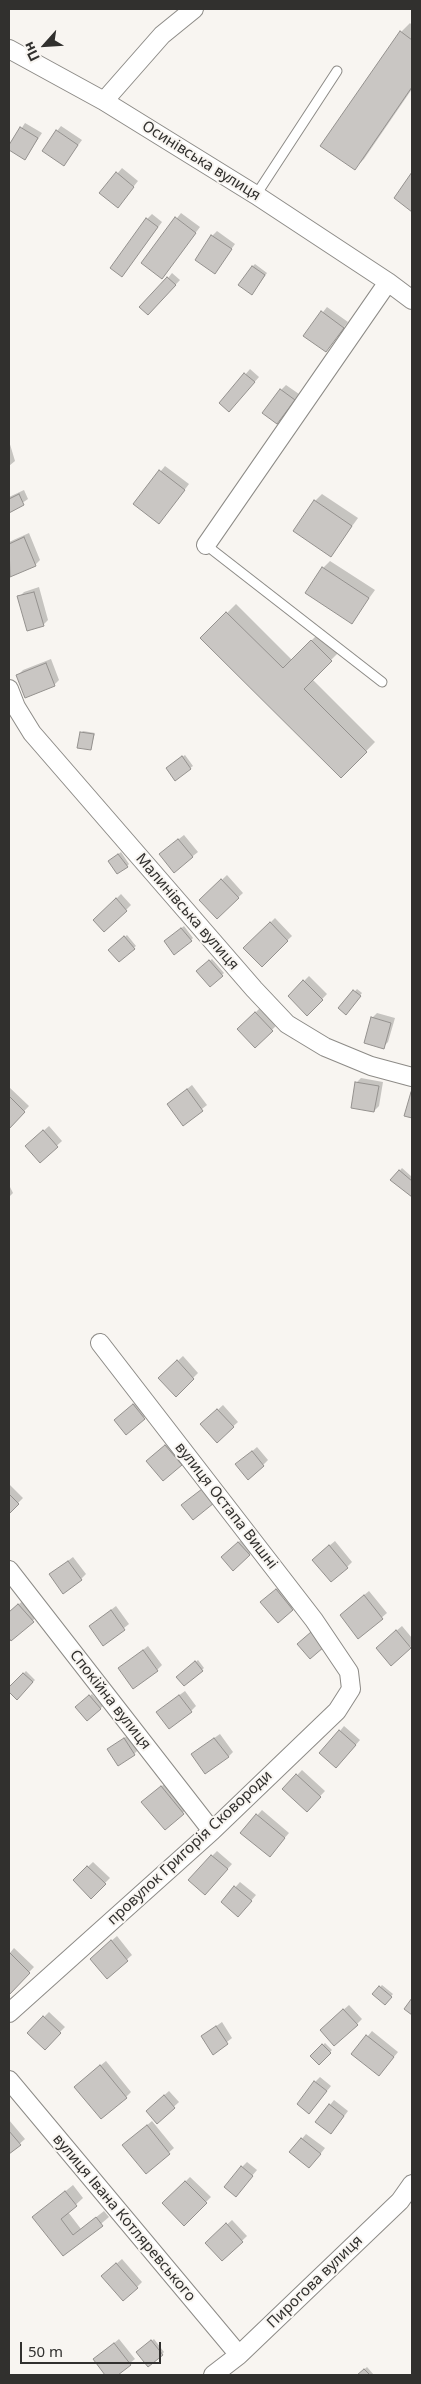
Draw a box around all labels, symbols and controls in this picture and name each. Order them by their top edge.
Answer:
north arrow [20,20,70,70]
text: Пн [18,39,44,65]
street label: Осинівська вулиця [138,117,264,205]
street label: Малинівська вулиця [132,850,242,974]
street label: вулиця Остапа Вишні [171,1439,281,1573]
street label: Спокійна вулиця [66,1647,154,1753]
street label: провулок Григорія Сковороди [104,1767,276,1929]
street label: вулиця Івана Котляревського [49,2131,199,2305]
street label: Пирогова вулиця [264,2232,366,2332]
scale bar [22,2332,164,2364]
text: 50 m [28,2341,63,2361]

